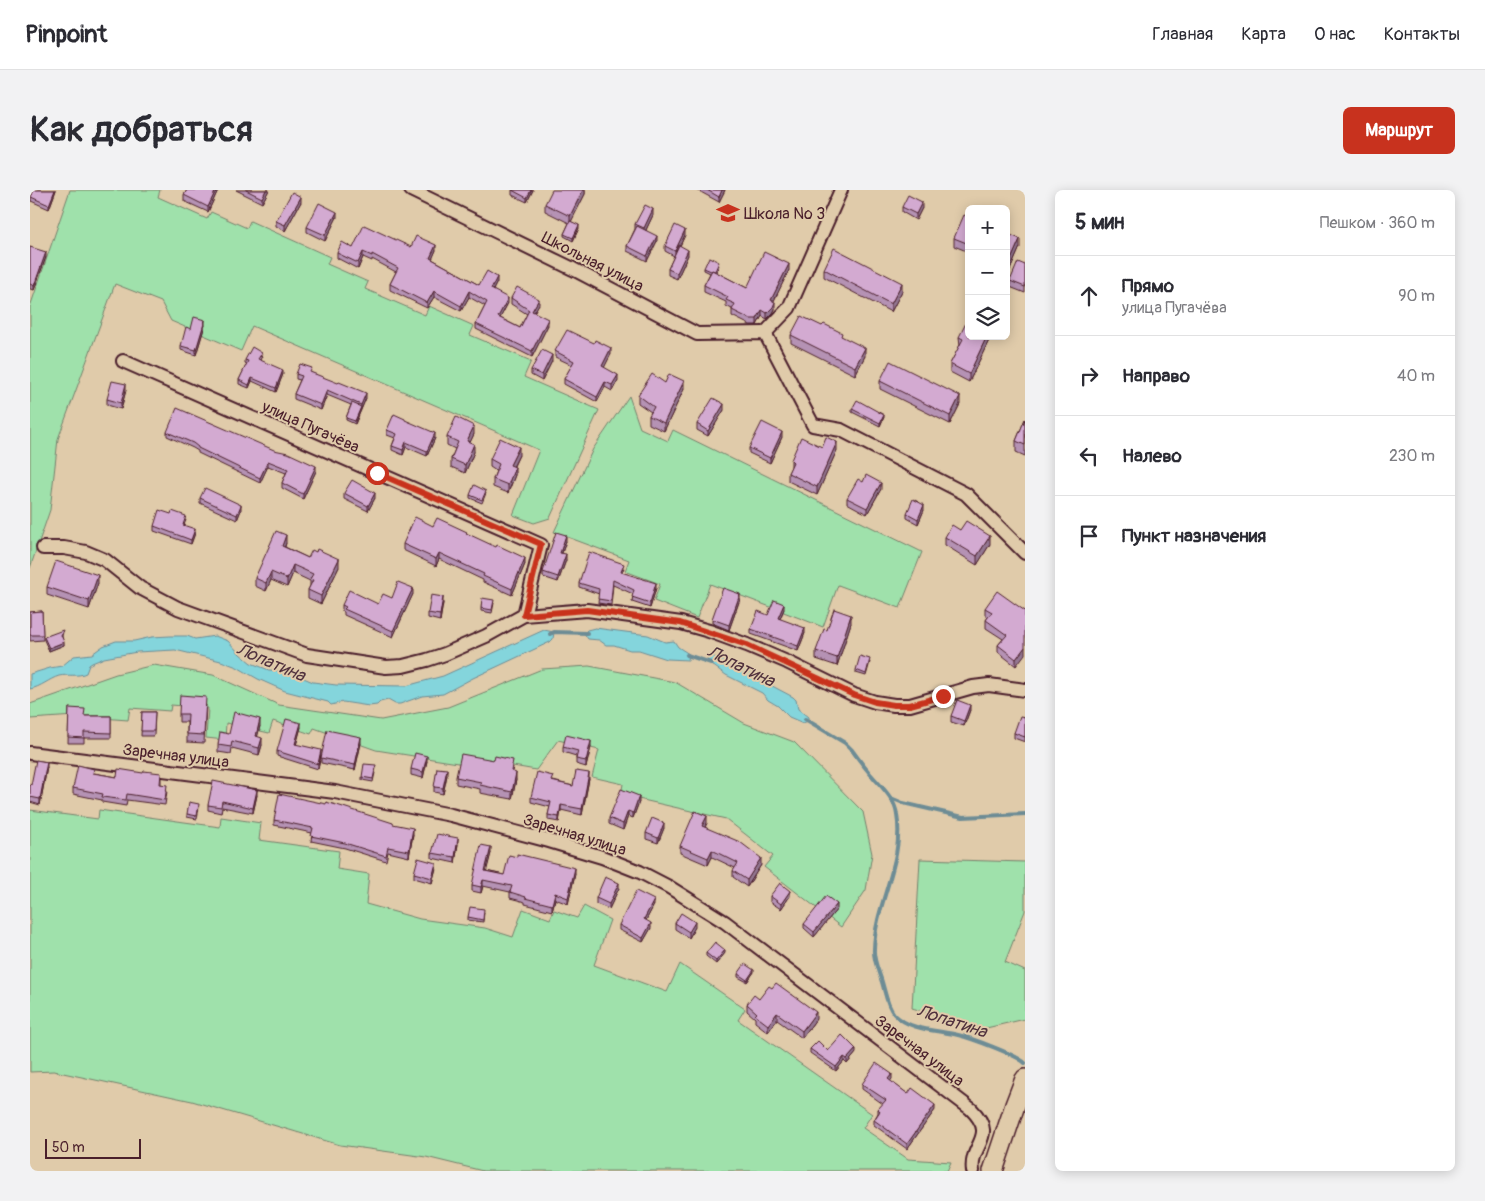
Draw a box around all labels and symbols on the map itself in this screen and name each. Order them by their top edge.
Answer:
school or university icon: Школа № 3 [715,200,741,226]
place label: Школа № 3 [744,204,825,224]
street label: Школьная улица [538,228,647,296]
street label: улица Пугачёва [258,396,362,457]
route start [366,462,389,485]
water label: Лопатина [233,638,310,688]
water label: Лопатина [703,640,780,693]
route end [932,685,955,708]
street label: Заречная улица [122,740,230,772]
street label: Заречная улица [521,810,629,860]
water label: Лопатина [914,999,991,1044]
street label: Заречная улица [871,1011,968,1091]
scale bar [45,1136,141,1159]

